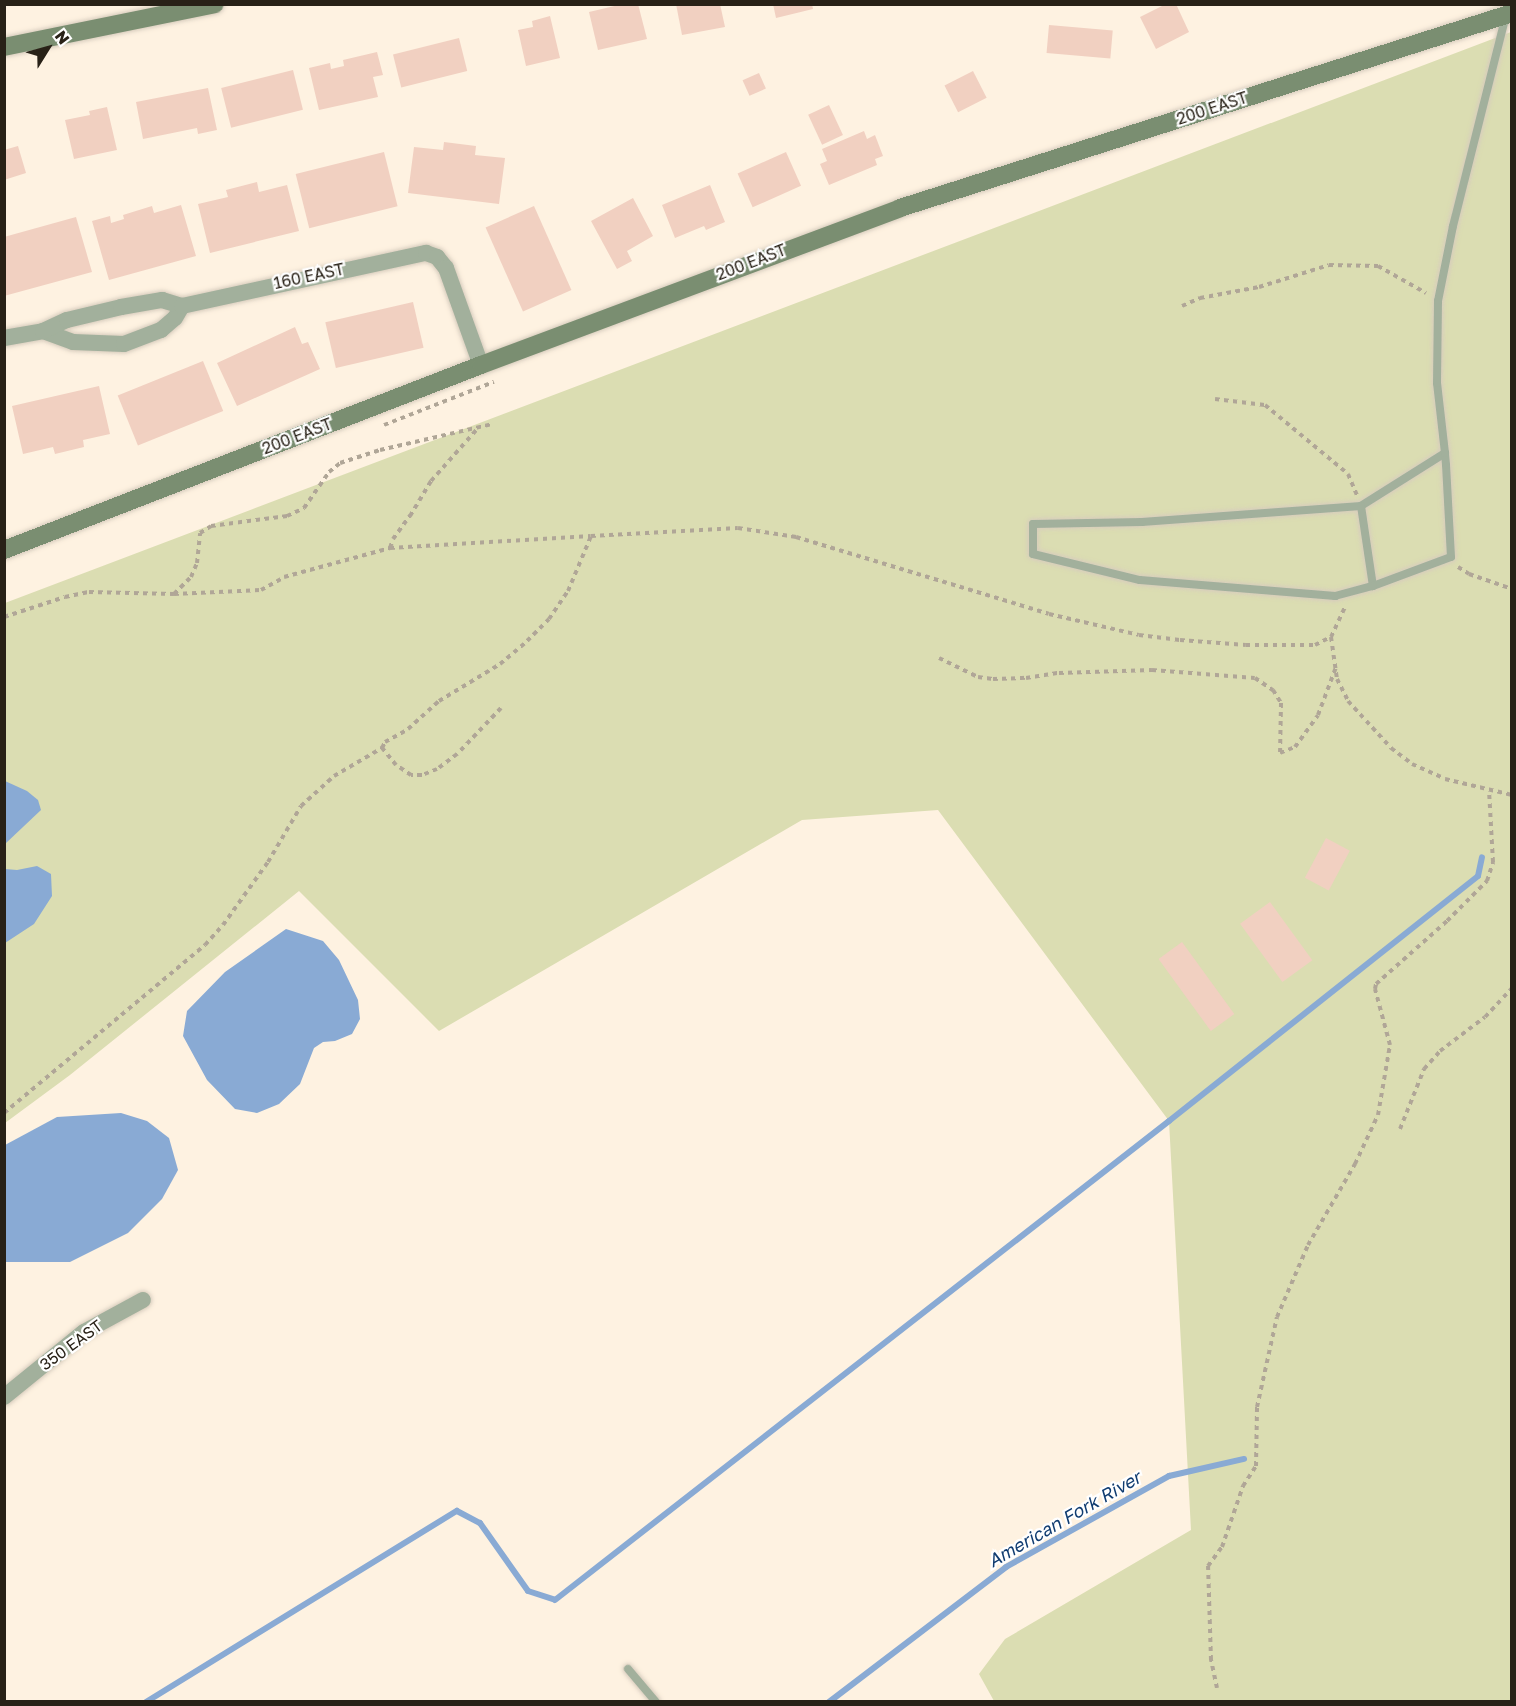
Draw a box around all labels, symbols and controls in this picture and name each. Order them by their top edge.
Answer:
north arrow [18,18,78,78]
text: N [51,26,74,48]
street label: 200 EAST [1174,88,1250,128]
street label: 200 EAST [713,240,789,284]
street label: 160 EAST [272,259,346,293]
street label: 200 EAST [259,414,335,458]
street label: 350 EAST [36,1316,106,1374]
water label: American Fork River [984,1466,1144,1572]

